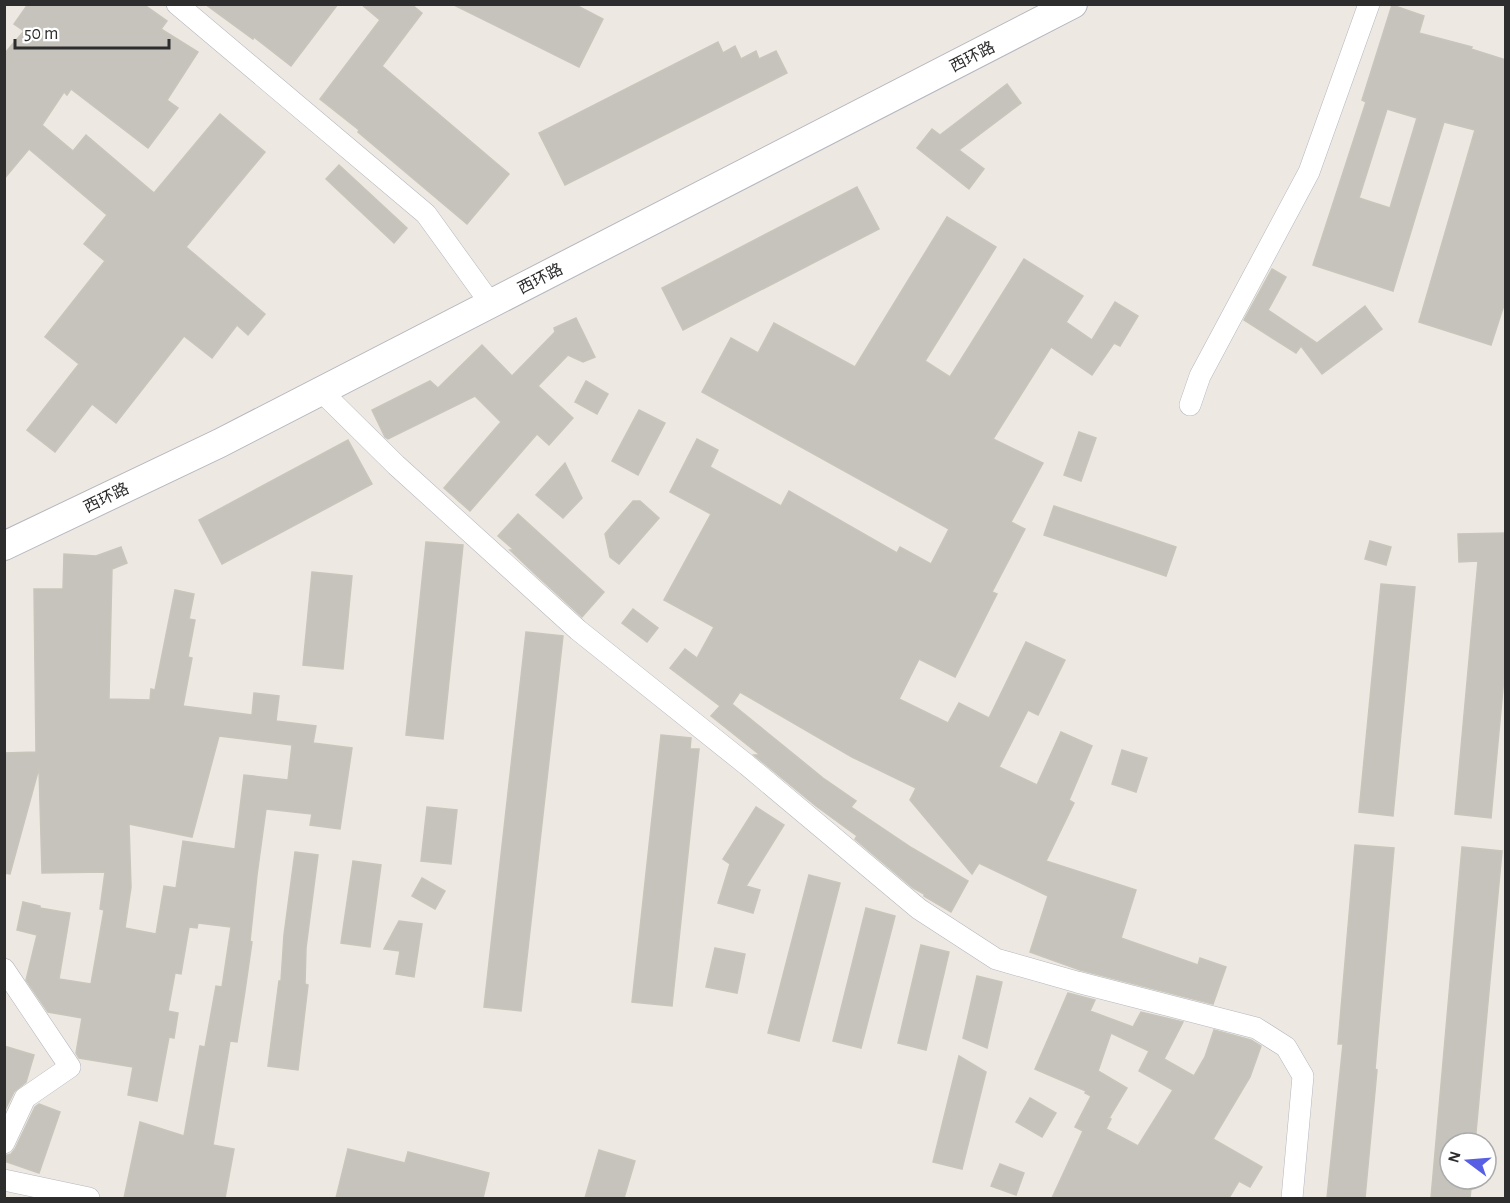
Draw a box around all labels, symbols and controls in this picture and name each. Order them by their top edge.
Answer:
scale bar [15,12,170,50]
text: 50 m [24,25,58,43]
street label: 西环路 [947,38,997,75]
street label: 西环路 [515,260,565,297]
street label: 西环路 [81,479,132,516]
north arrow [1438,1131,1498,1191]
text: N [1445,1150,1464,1165]

